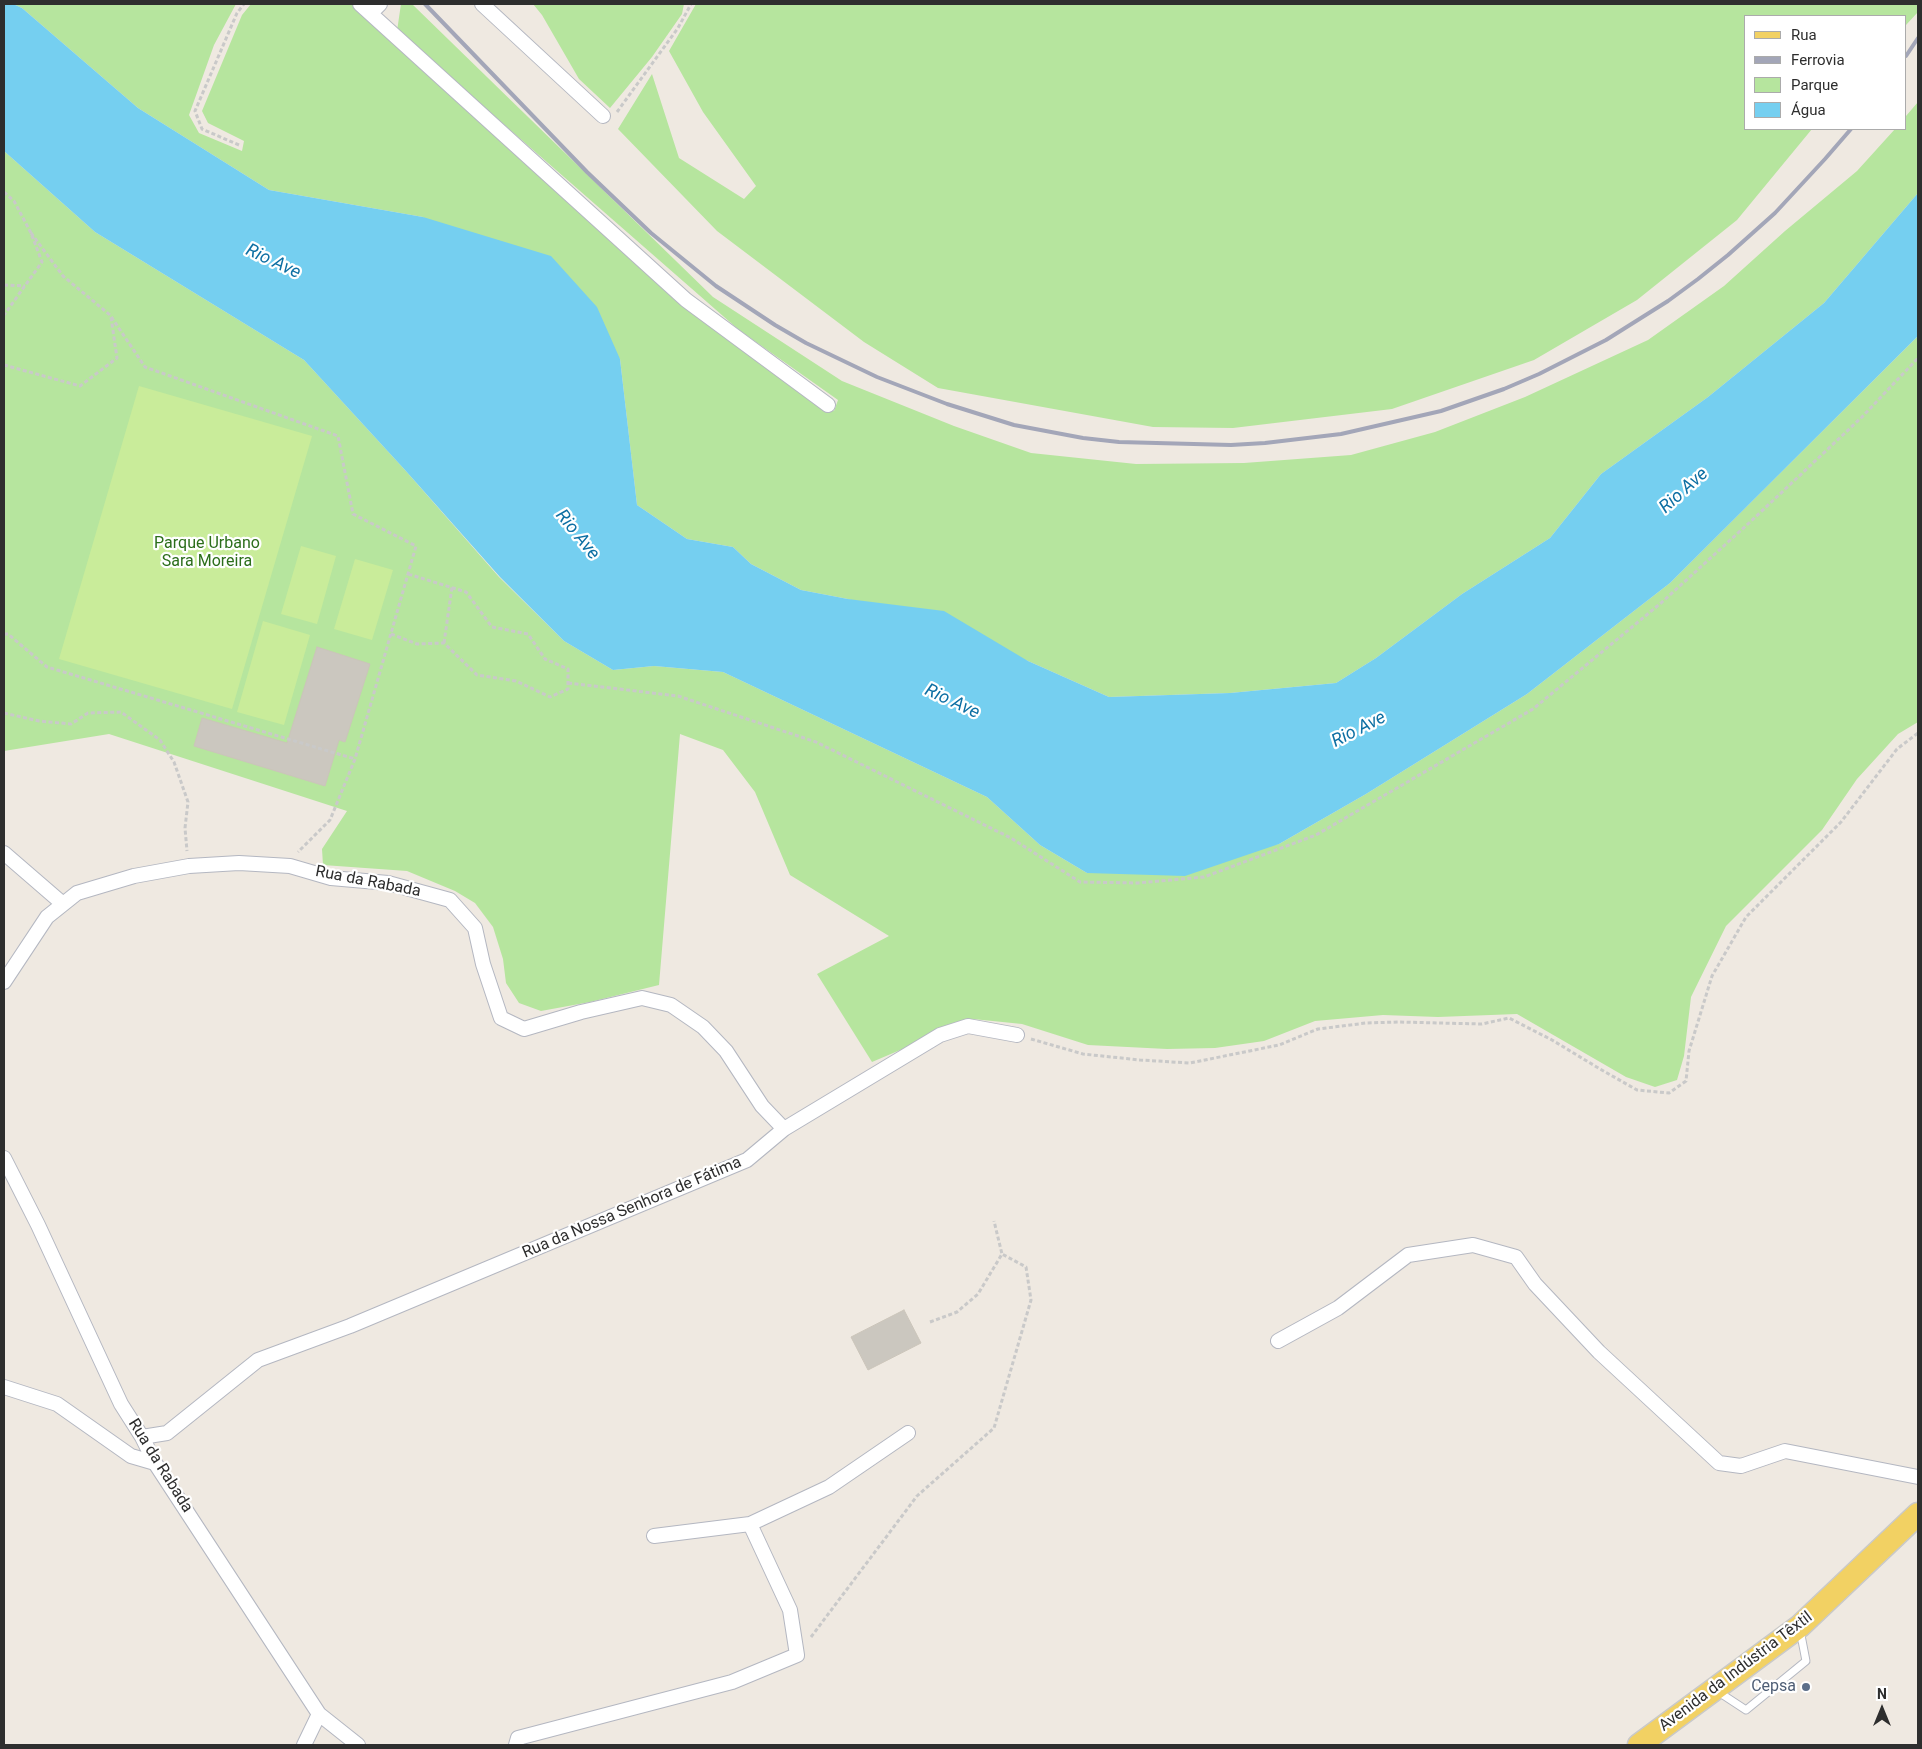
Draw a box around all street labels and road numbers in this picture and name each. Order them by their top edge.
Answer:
street label: Rua da Rabada [314,862,422,902]
street label: Rua da Nossa Senhora de Fátima [520,1153,744,1263]
street label: Rua da Rabada [124,1416,196,1516]
street label: Avenida da Indústria Têxtil [1656,1608,1816,1736]

